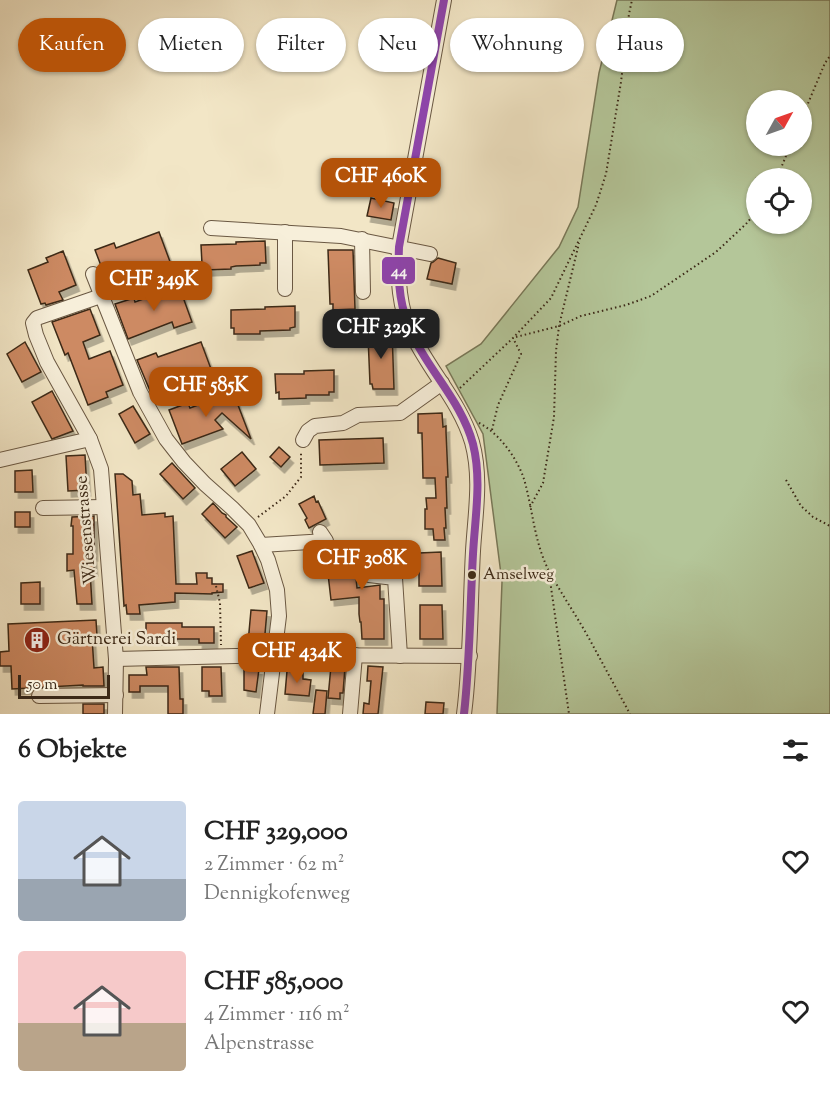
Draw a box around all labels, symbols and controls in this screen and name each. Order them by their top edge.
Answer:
chip: Kaufen [18,18,126,72]
chip: Mieten [138,18,244,72]
chip: Filter [256,18,346,72]
chip: Neu [358,18,438,72]
chip: Wohnung [450,18,584,72]
chip: Haus [596,18,684,72]
north arrow [746,90,812,156]
map controls [746,90,812,234]
pin: CHF 460K [319,158,443,209]
text: CHF 460K [335,163,427,192]
button: locate [746,168,812,234]
line badge: 44 [381,256,416,285]
pin: CHF 349K [92,261,216,312]
text: 44 [390,261,407,284]
text: CHF 349K [109,266,199,295]
pin: CHF 329K [319,309,443,360]
text: CHF 329K [337,314,425,343]
pin: CHF 585K [144,367,268,418]
text: CHF 585K [163,372,249,401]
street label: Wiesenstrasse [69,474,105,586]
pin: CHF 308K [300,540,424,591]
text: CHF 308K [317,545,407,574]
place label: Amselweg [483,564,554,587]
marker: Amselweg [466,569,478,581]
building icon: Gärtnerei Sardi [22,625,52,655]
place label: Gärtnerei Sardi [57,627,176,653]
pin: CHF 434K [235,633,359,684]
text: CHF 434K [252,638,342,667]
scale bar [18,672,110,700]
text: 50 m [27,674,58,697]
text: 6 Objekte [18,732,127,769]
icon: filters [779,734,812,767]
text: CHF 329,000 [204,814,348,851]
icon: home [66,825,138,897]
icon: heart [779,845,812,878]
text: 2 Zimmer · 62 m² [204,851,344,880]
text: Dennigkofenweg [204,880,350,909]
text: CHF 585,000 [204,964,343,1001]
icon: home [66,975,138,1047]
icon: heart [779,995,812,1028]
text: 4 Zimmer · 116 m² [204,1001,350,1030]
text: Alpenstrasse [204,1030,314,1059]

